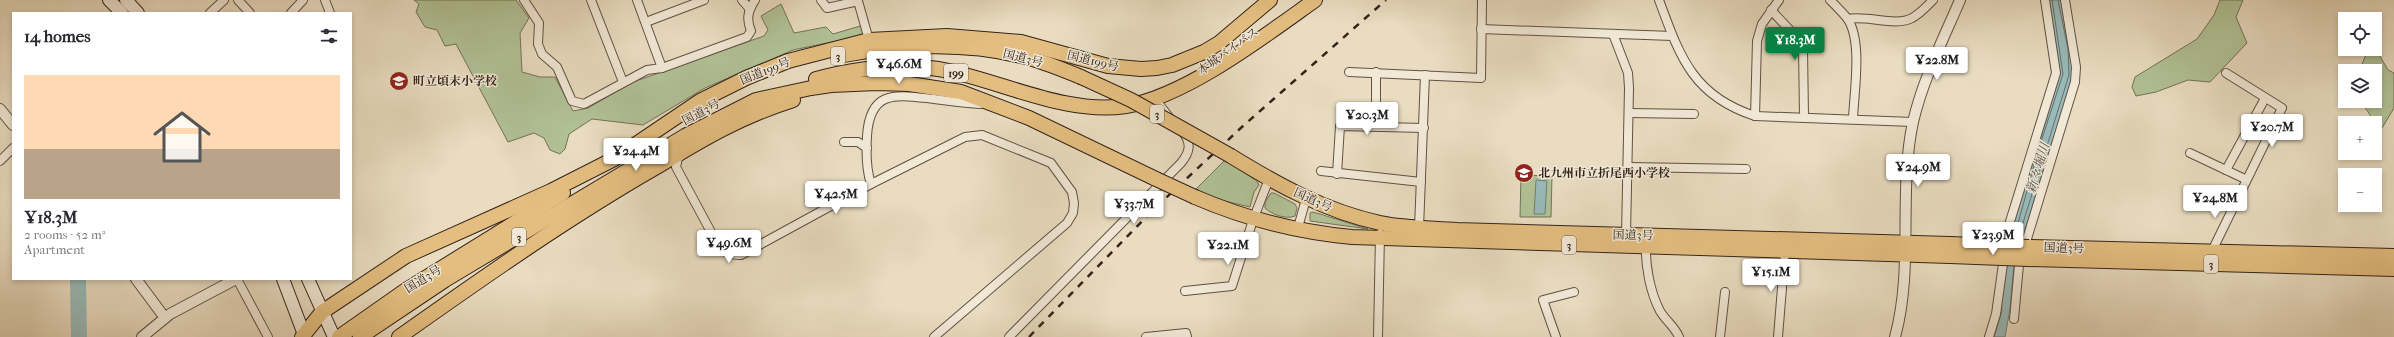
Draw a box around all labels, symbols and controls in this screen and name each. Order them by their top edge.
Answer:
map controls [2338,12,2382,212]
button: locate [2338,12,2382,56]
street label: 本城バイパス [1195,24,1261,78]
icon: filters [318,25,340,47]
text: 14 homes [24,26,91,46]
pin: ¥18.3M [1762,27,1828,61]
text: ¥18.3M [1774,32,1816,47]
street label: 国道3号 [1001,46,1045,70]
road number: 3 [831,47,845,65]
pin: ¥22.8M [1904,47,1970,81]
street label: 国道199号 [1066,48,1120,74]
pin: ¥46.6M [866,51,932,85]
text: ¥22.8M [1915,52,1959,67]
street label: 国道199号 [738,55,792,87]
text: ¥46.6M [876,56,922,71]
road number: 199 [944,64,968,82]
button: layers [2338,64,2382,108]
school or university icon: 町立頃末小学校 [388,70,410,92]
place label: 町立頃末小学校 [413,74,497,88]
street label: 国道3号 [680,96,722,128]
icon: home [146,101,218,173]
pin: ¥20.3M [1334,102,1400,136]
road number: 3 [1150,105,1164,123]
text: ¥20.3M [1345,107,1389,122]
pin: ¥20.7M [2239,114,2305,148]
button: + [2338,116,2382,160]
text: ¥20.7M [2250,119,2294,134]
pin: ¥24.4M [603,138,669,172]
water label: 新々堀川 [2023,139,2053,195]
text: ¥24.4M [612,143,660,158]
pin: ¥24.9M [1885,154,1951,188]
text: ¥24.9M [1895,159,1941,174]
school or university icon: 北九州市立折尾西小学校 [1513,162,1535,184]
place label: 北九州市立折尾西小学校 [1538,166,1670,180]
button: − [2338,168,2382,212]
pin: ¥42.5M [803,181,869,215]
street label: 国道3号 [1291,185,1335,215]
pin: ¥24.8M [2182,185,2248,219]
text: ¥42.5M [814,186,858,201]
text: ¥24.8M [2192,190,2238,205]
pin: ¥33.7M [1101,191,1167,225]
text: ¥33.7M [1114,196,1154,211]
text: ¥18.3M [24,207,78,227]
pin: ¥23.9M [1960,222,2026,256]
text: 2 rooms · 52 m² [24,227,105,242]
text: ¥23.9M [1971,227,2015,242]
road number: 3 [512,228,526,246]
street label: 国道3号 [1612,228,1654,242]
pin: ¥49.6M [696,230,762,264]
pin: ¥22.1M [1195,232,1261,266]
text: ¥49.6M [706,235,752,250]
road number: 3 [1562,236,1576,254]
text: ¥22.1M [1207,237,1249,252]
street label: 国道3号 [2043,240,2085,256]
text: Apartment [24,242,85,257]
road number: 3 [2204,255,2218,273]
pin: ¥15.1M [1738,259,1804,293]
street label: 国道3号 [402,262,444,296]
text: ¥15.1M [1751,264,1791,279]

